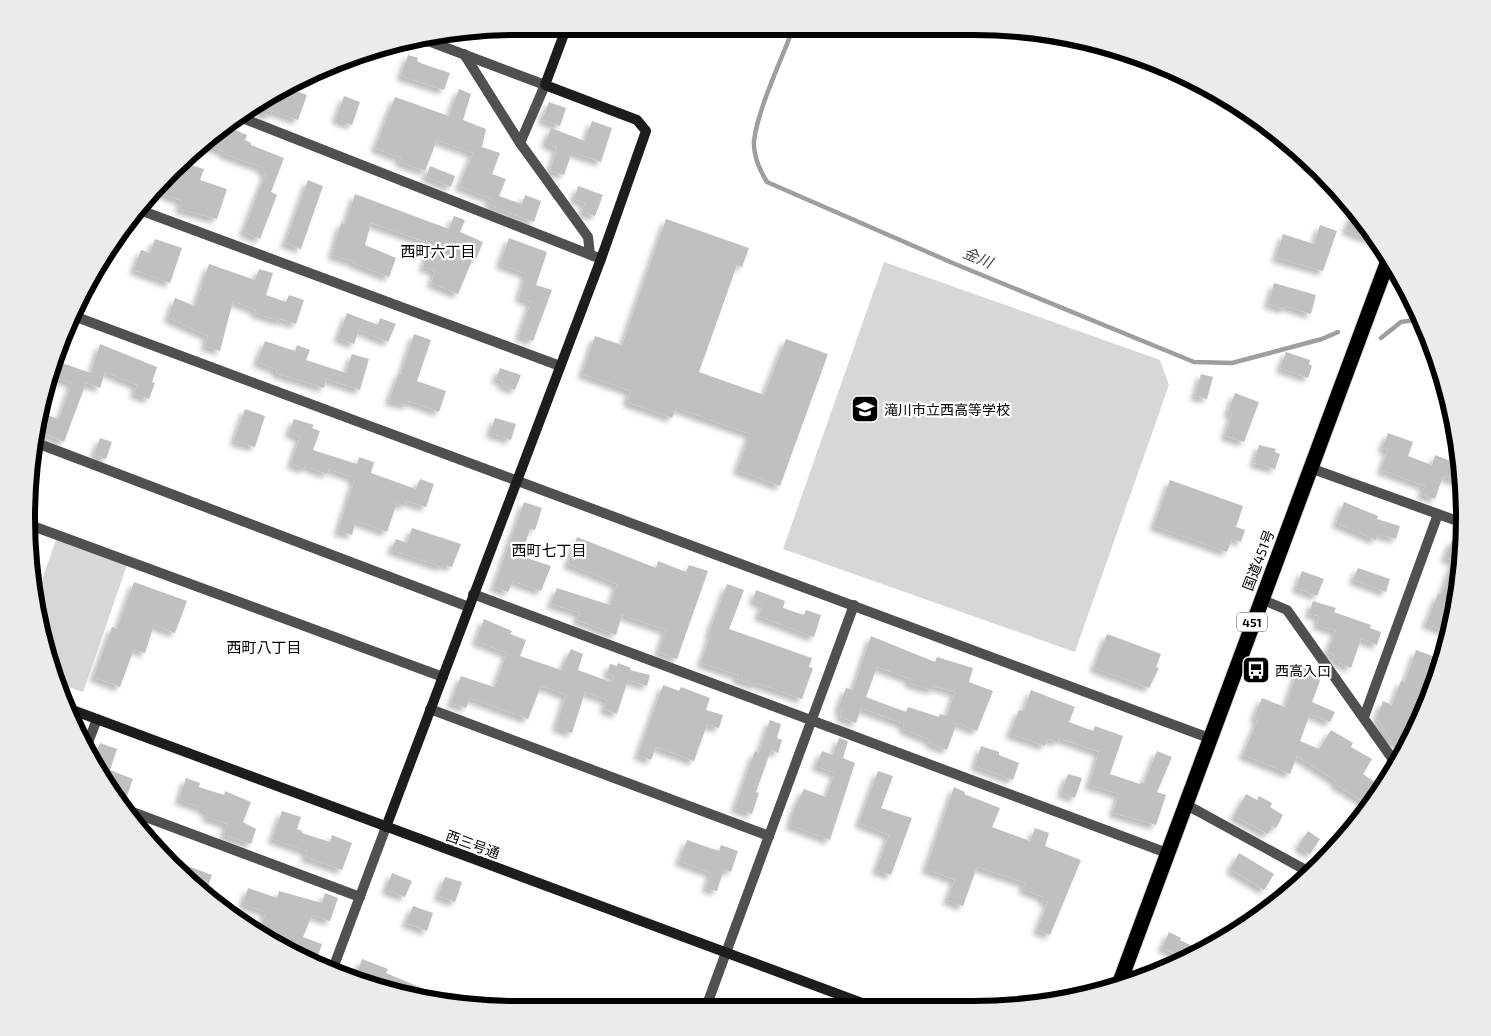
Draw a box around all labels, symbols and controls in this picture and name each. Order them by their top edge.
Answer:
district label: 西町六丁目 [400,242,476,260]
water label: 金川 [961,243,997,272]
school or university icon: 滝川市立西高等学校 [850,394,880,424]
place label: 滝川市立西高等学校 [884,401,1010,418]
street label: 国道451号 [1239,527,1277,593]
district label: 西町七丁目 [511,541,587,559]
road number: 451 [1237,612,1267,632]
district label: 西町八丁目 [226,638,302,656]
bus stop icon: 西高入口 [1241,655,1271,685]
place label: 西高入口 [1275,662,1331,679]
street label: 西三号通 [444,826,502,862]

